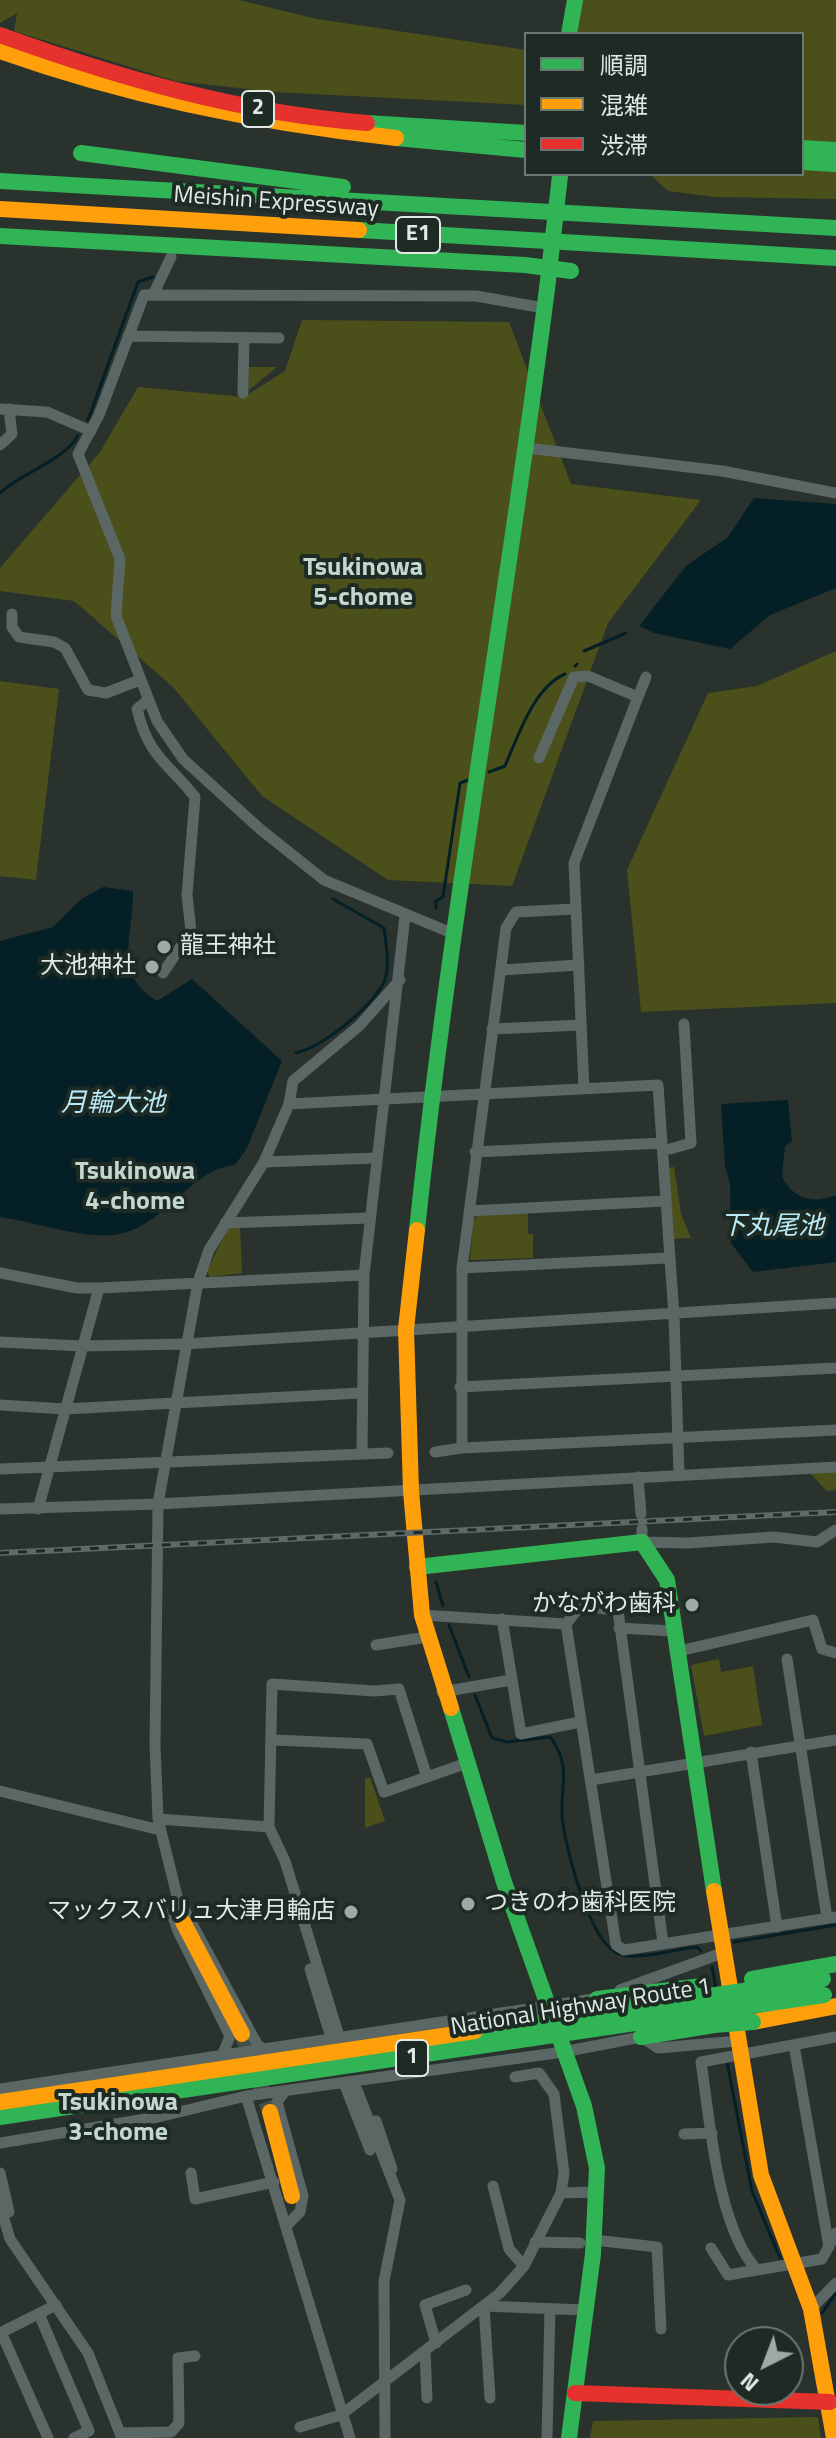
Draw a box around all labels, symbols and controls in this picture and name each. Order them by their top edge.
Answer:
legend [524,32,804,176]
text: 順調 [600,47,648,83]
text: 混雑 [600,87,648,123]
road number: 2 [242,91,274,127]
text: 渋滞 [600,127,648,163]
street label: Meishin Expressway [172,181,380,225]
road number: E1 [396,217,440,253]
district label: Tsukinowa 5-chome [303,553,423,614]
place label: 龍王神社 [180,933,276,961]
marker: 龍王神社 [155,938,173,956]
place label: 大池神社 [40,953,136,981]
marker: 大池神社 [143,958,161,976]
water label: 月輪大池 [61,1089,165,1121]
district label: Tsukinowa 4-chome [75,1157,195,1218]
water label: 下丸尾池 [720,1212,824,1244]
place label: かながわ歯科 [532,1591,676,1619]
marker: かながわ歯科 [683,1596,701,1614]
place label: つきのわ歯科医院 [484,1890,676,1918]
marker: つきのわ歯科医院 [459,1895,477,1913]
place label: マックスバリュ大津月輪店 [47,1898,335,1926]
marker: マックスバリュ大津月輪店 [342,1903,360,1921]
street label: National Highway Route 1 [449,1973,713,2043]
road number: 1 [396,2040,428,2076]
district label: Tsukinowa 3-chome [58,2088,178,2150]
north arrow [724,2326,804,2406]
text: N [732,2365,766,2400]

